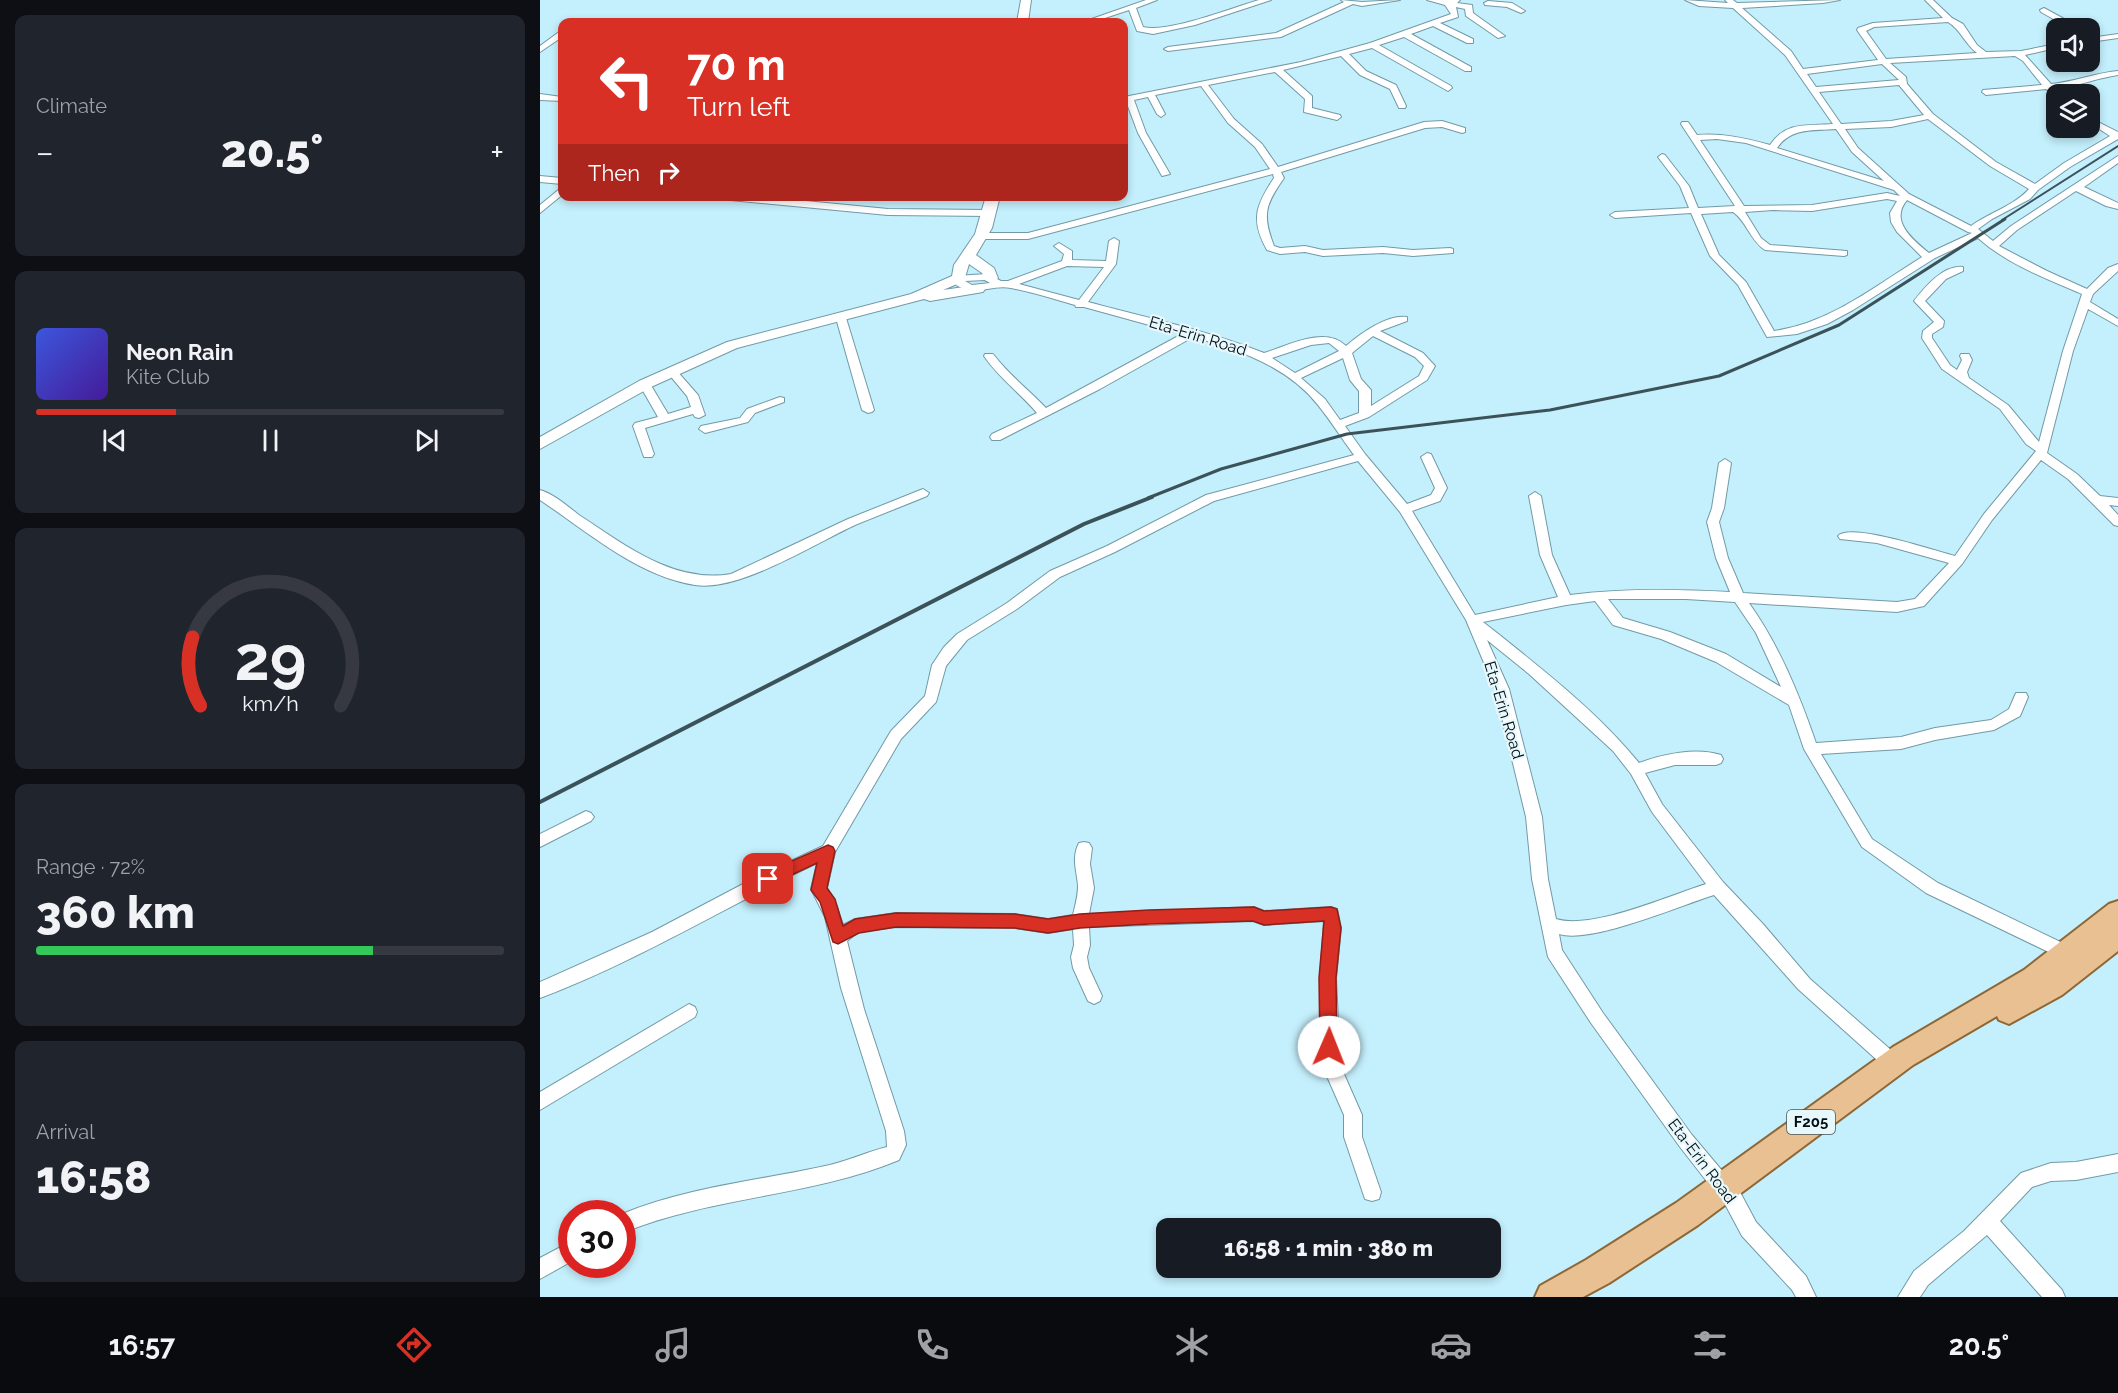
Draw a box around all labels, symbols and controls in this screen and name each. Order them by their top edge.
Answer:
map controls [2046,18,2100,138]
button: sound [2046,18,2100,72]
text: 70 m [687,41,786,90]
icon: left [588,42,666,120]
button: layers [2046,84,2100,138]
text: Turn left [687,91,790,122]
text: Climate [36,94,107,118]
text: 20.5° [221,125,323,178]
text: − [36,133,54,172]
text: + [490,133,504,172]
icon: right [652,156,685,189]
text: Then [588,160,640,186]
street label: Eta-Erin Road [1147,312,1249,360]
text: Neon Rain [126,339,234,365]
text: Kite Club [126,365,210,389]
icon: previous [98,424,131,457]
icon: pause [254,424,287,457]
icon: next [410,424,443,457]
text: 29 [234,621,306,695]
street label: Eta-Erin Road [1480,659,1528,761]
text: km/h [242,691,298,716]
pin [742,853,793,904]
text: Range · 72% [36,855,145,879]
icon: arrive [751,862,784,895]
text: 360 km [36,886,195,939]
position arrow [1297,1015,1361,1079]
road number: F205 [1787,1110,1835,1134]
street label: Eta-Erin Road [1664,1115,1740,1207]
text: Arrival [36,1120,95,1144]
text: 16:58 [36,1151,151,1204]
speed limit sign: 30 [558,1200,636,1278]
text: 16:58 · 1 min · 380 m [1224,1235,1433,1261]
icon: directions [393,1324,435,1366]
icon: music [652,1324,694,1366]
icon: phone [911,1324,953,1366]
icon: climate [1171,1324,1213,1366]
icon: car [1430,1324,1472,1366]
icon: filters [1689,1324,1731,1366]
text: 16:57 [109,1330,175,1361]
text: 20.5° [1949,1330,2009,1361]

